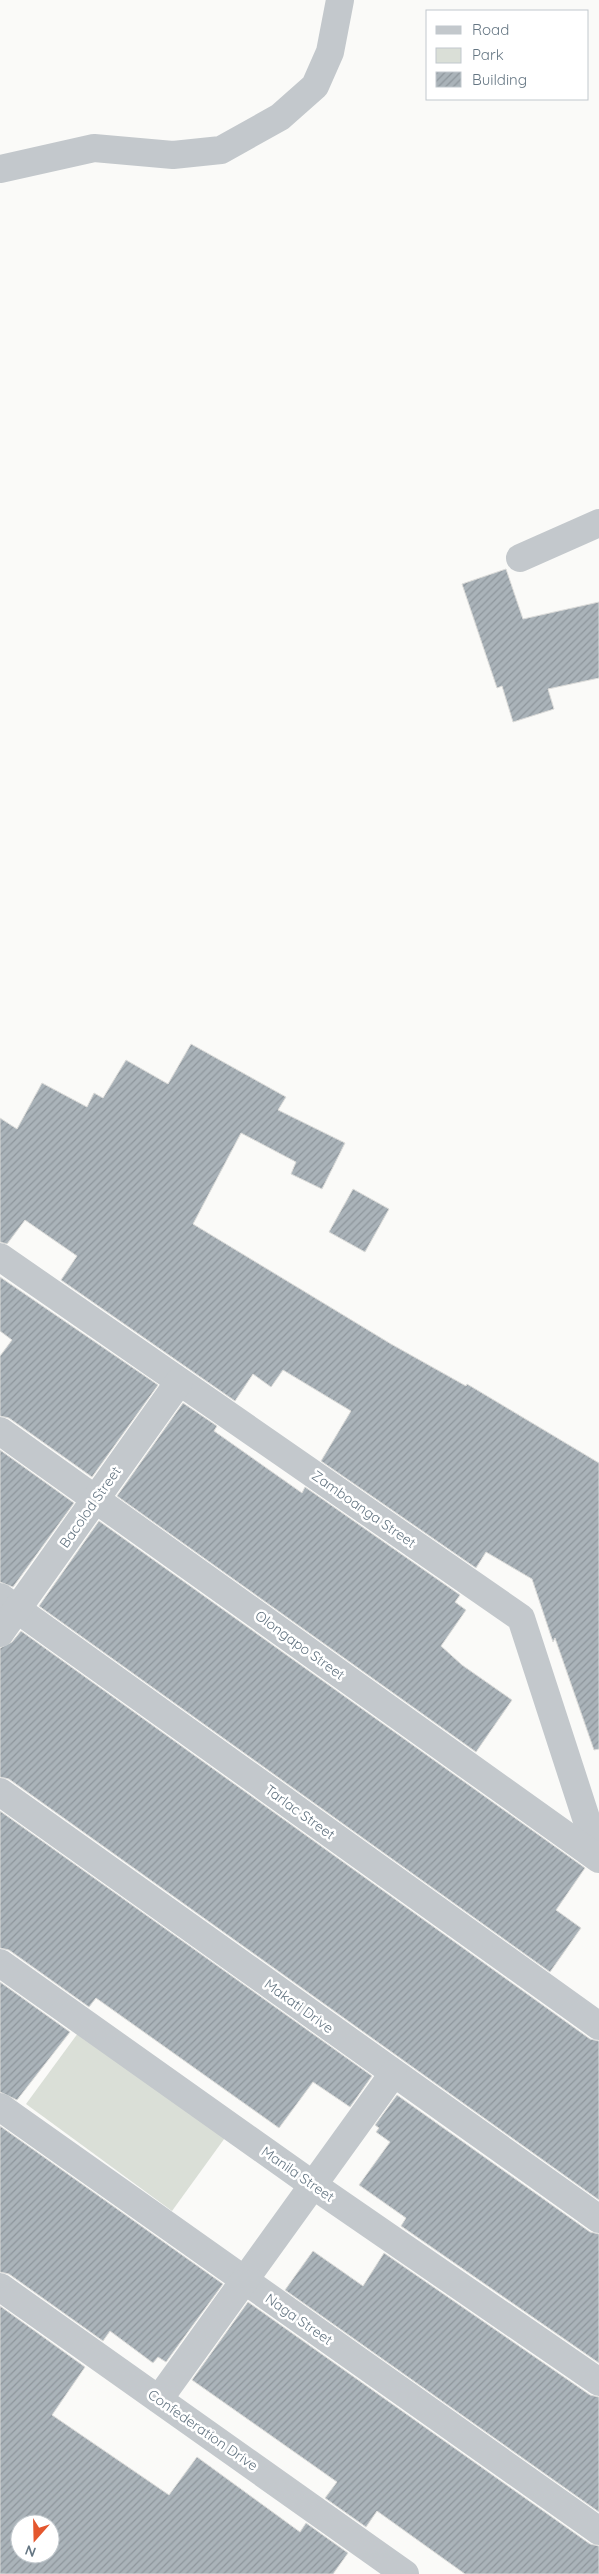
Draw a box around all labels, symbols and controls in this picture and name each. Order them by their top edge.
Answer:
legend [426,10,589,100]
text: Road [472,20,509,39]
text: Park [472,45,504,64]
text: Building [472,70,527,89]
street label: Bacolod Street [55,1463,125,1551]
street label: Zamboanga Street [308,1466,420,1552]
street label: Olongapo Street [252,1606,349,1684]
street label: Tarlac Street [262,1781,339,1844]
street label: Makati Drive [261,1975,337,2037]
street label: Manila Street [258,2142,338,2206]
street label: Naga Street [262,2289,336,2349]
street label: Confederation Drive [145,2385,261,2475]
north arrow [10,2514,60,2564]
text: N [23,2541,38,2561]

